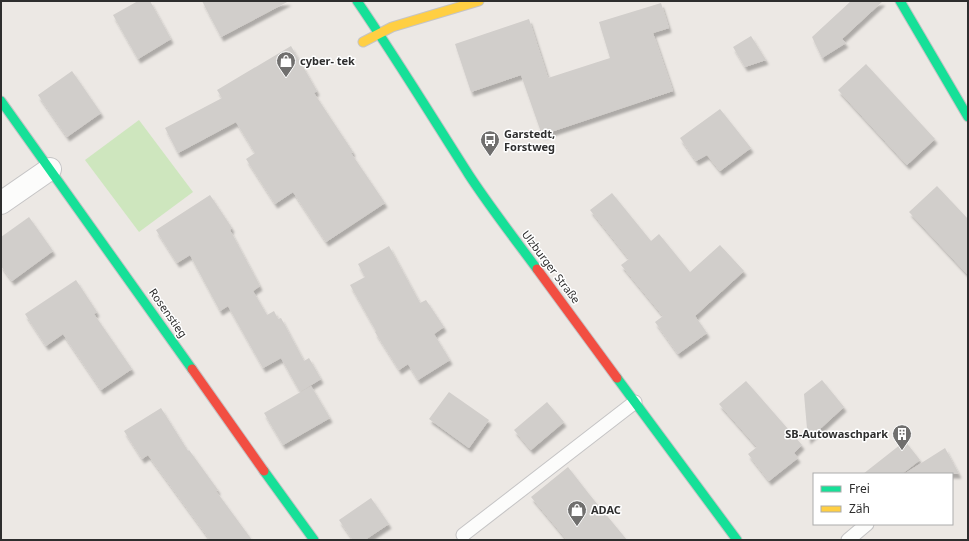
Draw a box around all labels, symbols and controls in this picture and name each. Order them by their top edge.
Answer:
shop icon: cyber- tek [275,50,297,78]
place label: cyber- tek [300,53,355,68]
place label: Garstedt, Forstweg [504,126,555,154]
bus stop icon: Garstedt, Forstweg [479,129,501,157]
street label: Ulzburger Straße [519,227,584,306]
street label: Rosenstieg [146,285,191,340]
building icon: SB-Autowaschpark [891,423,913,451]
place label: SB-Autowaschpark [785,426,888,441]
legend [813,473,953,525]
text: Frei [849,480,870,497]
shop icon: ADAC [566,499,588,527]
text: Zäh [849,500,870,517]
place label: ADAC [591,502,621,517]

